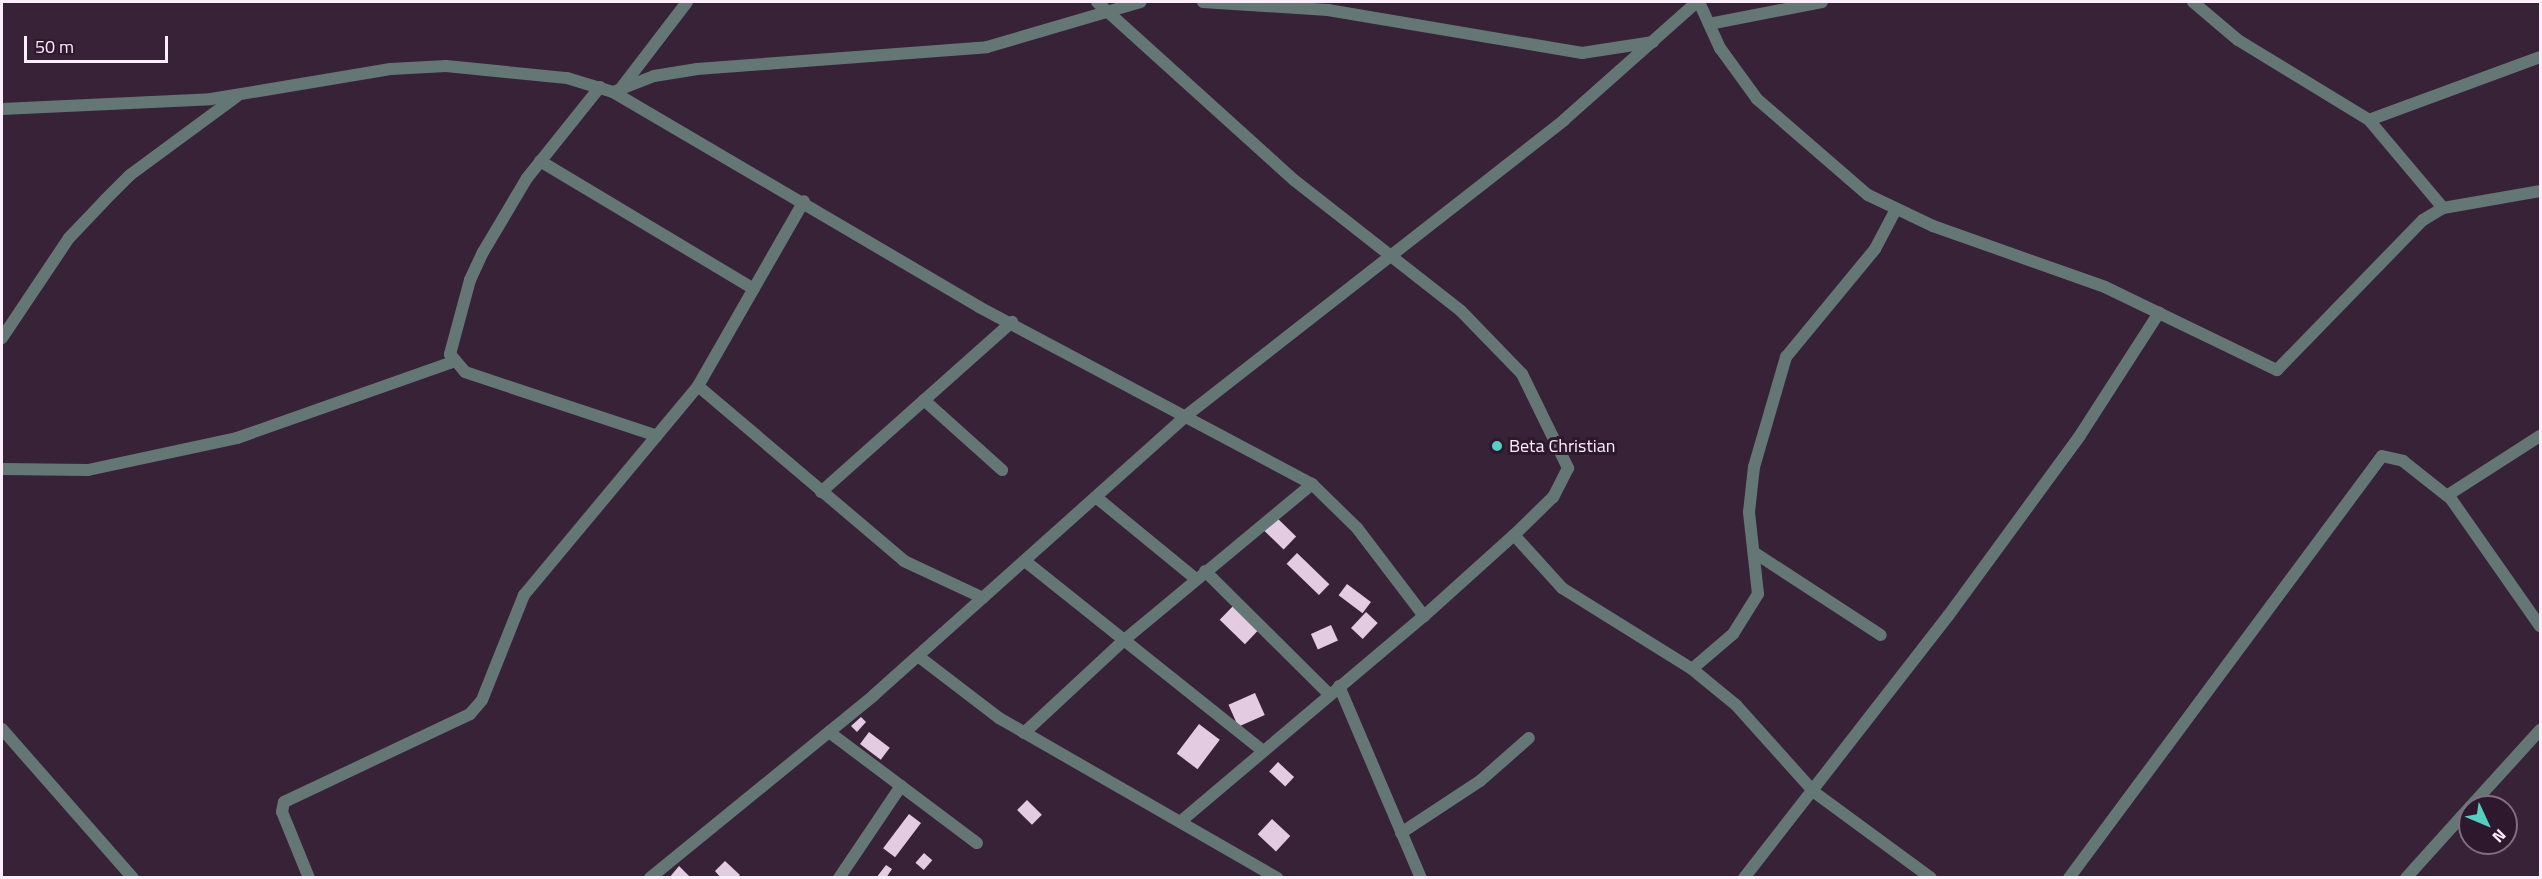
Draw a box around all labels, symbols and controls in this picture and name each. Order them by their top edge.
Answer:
scale bar [27,24,171,62]
text: 50 m [35,33,74,60]
place label: Beta Christian [1509,435,1615,457]
marker: Beta Christian [1490,439,1504,453]
north arrow [2458,795,2518,855]
text: N [2487,824,2512,848]

